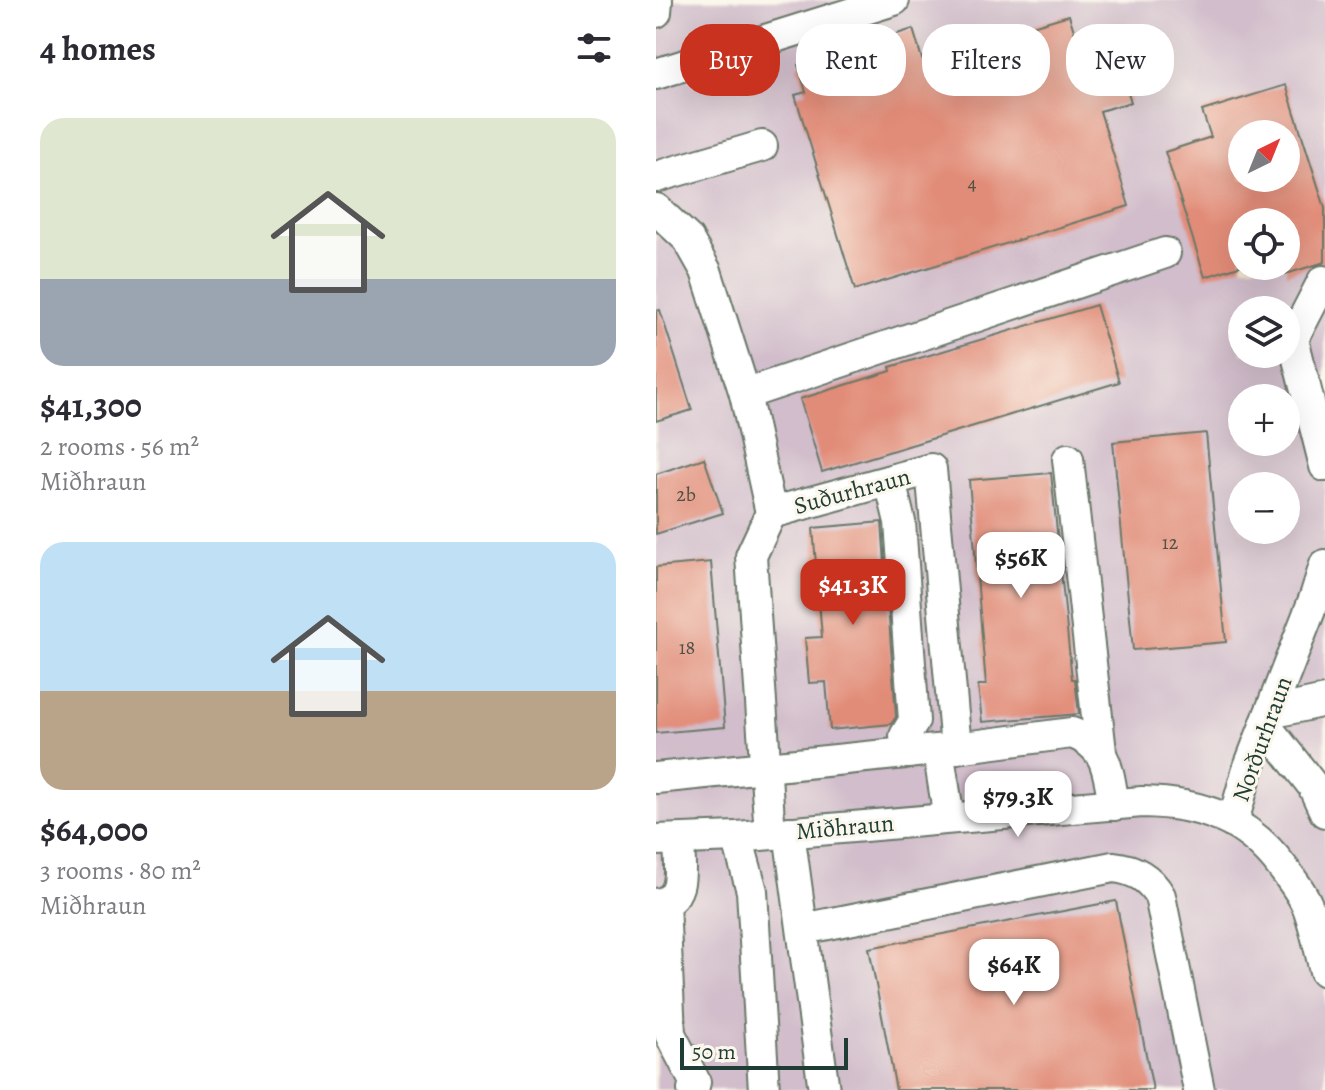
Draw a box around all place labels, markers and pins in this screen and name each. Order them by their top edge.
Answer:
pin: $56K [974,532,1068,600]
pin: $41.3K [788,559,918,627]
pin: $79.3K [953,771,1083,839]
pin: $64K [967,939,1061,1007]

